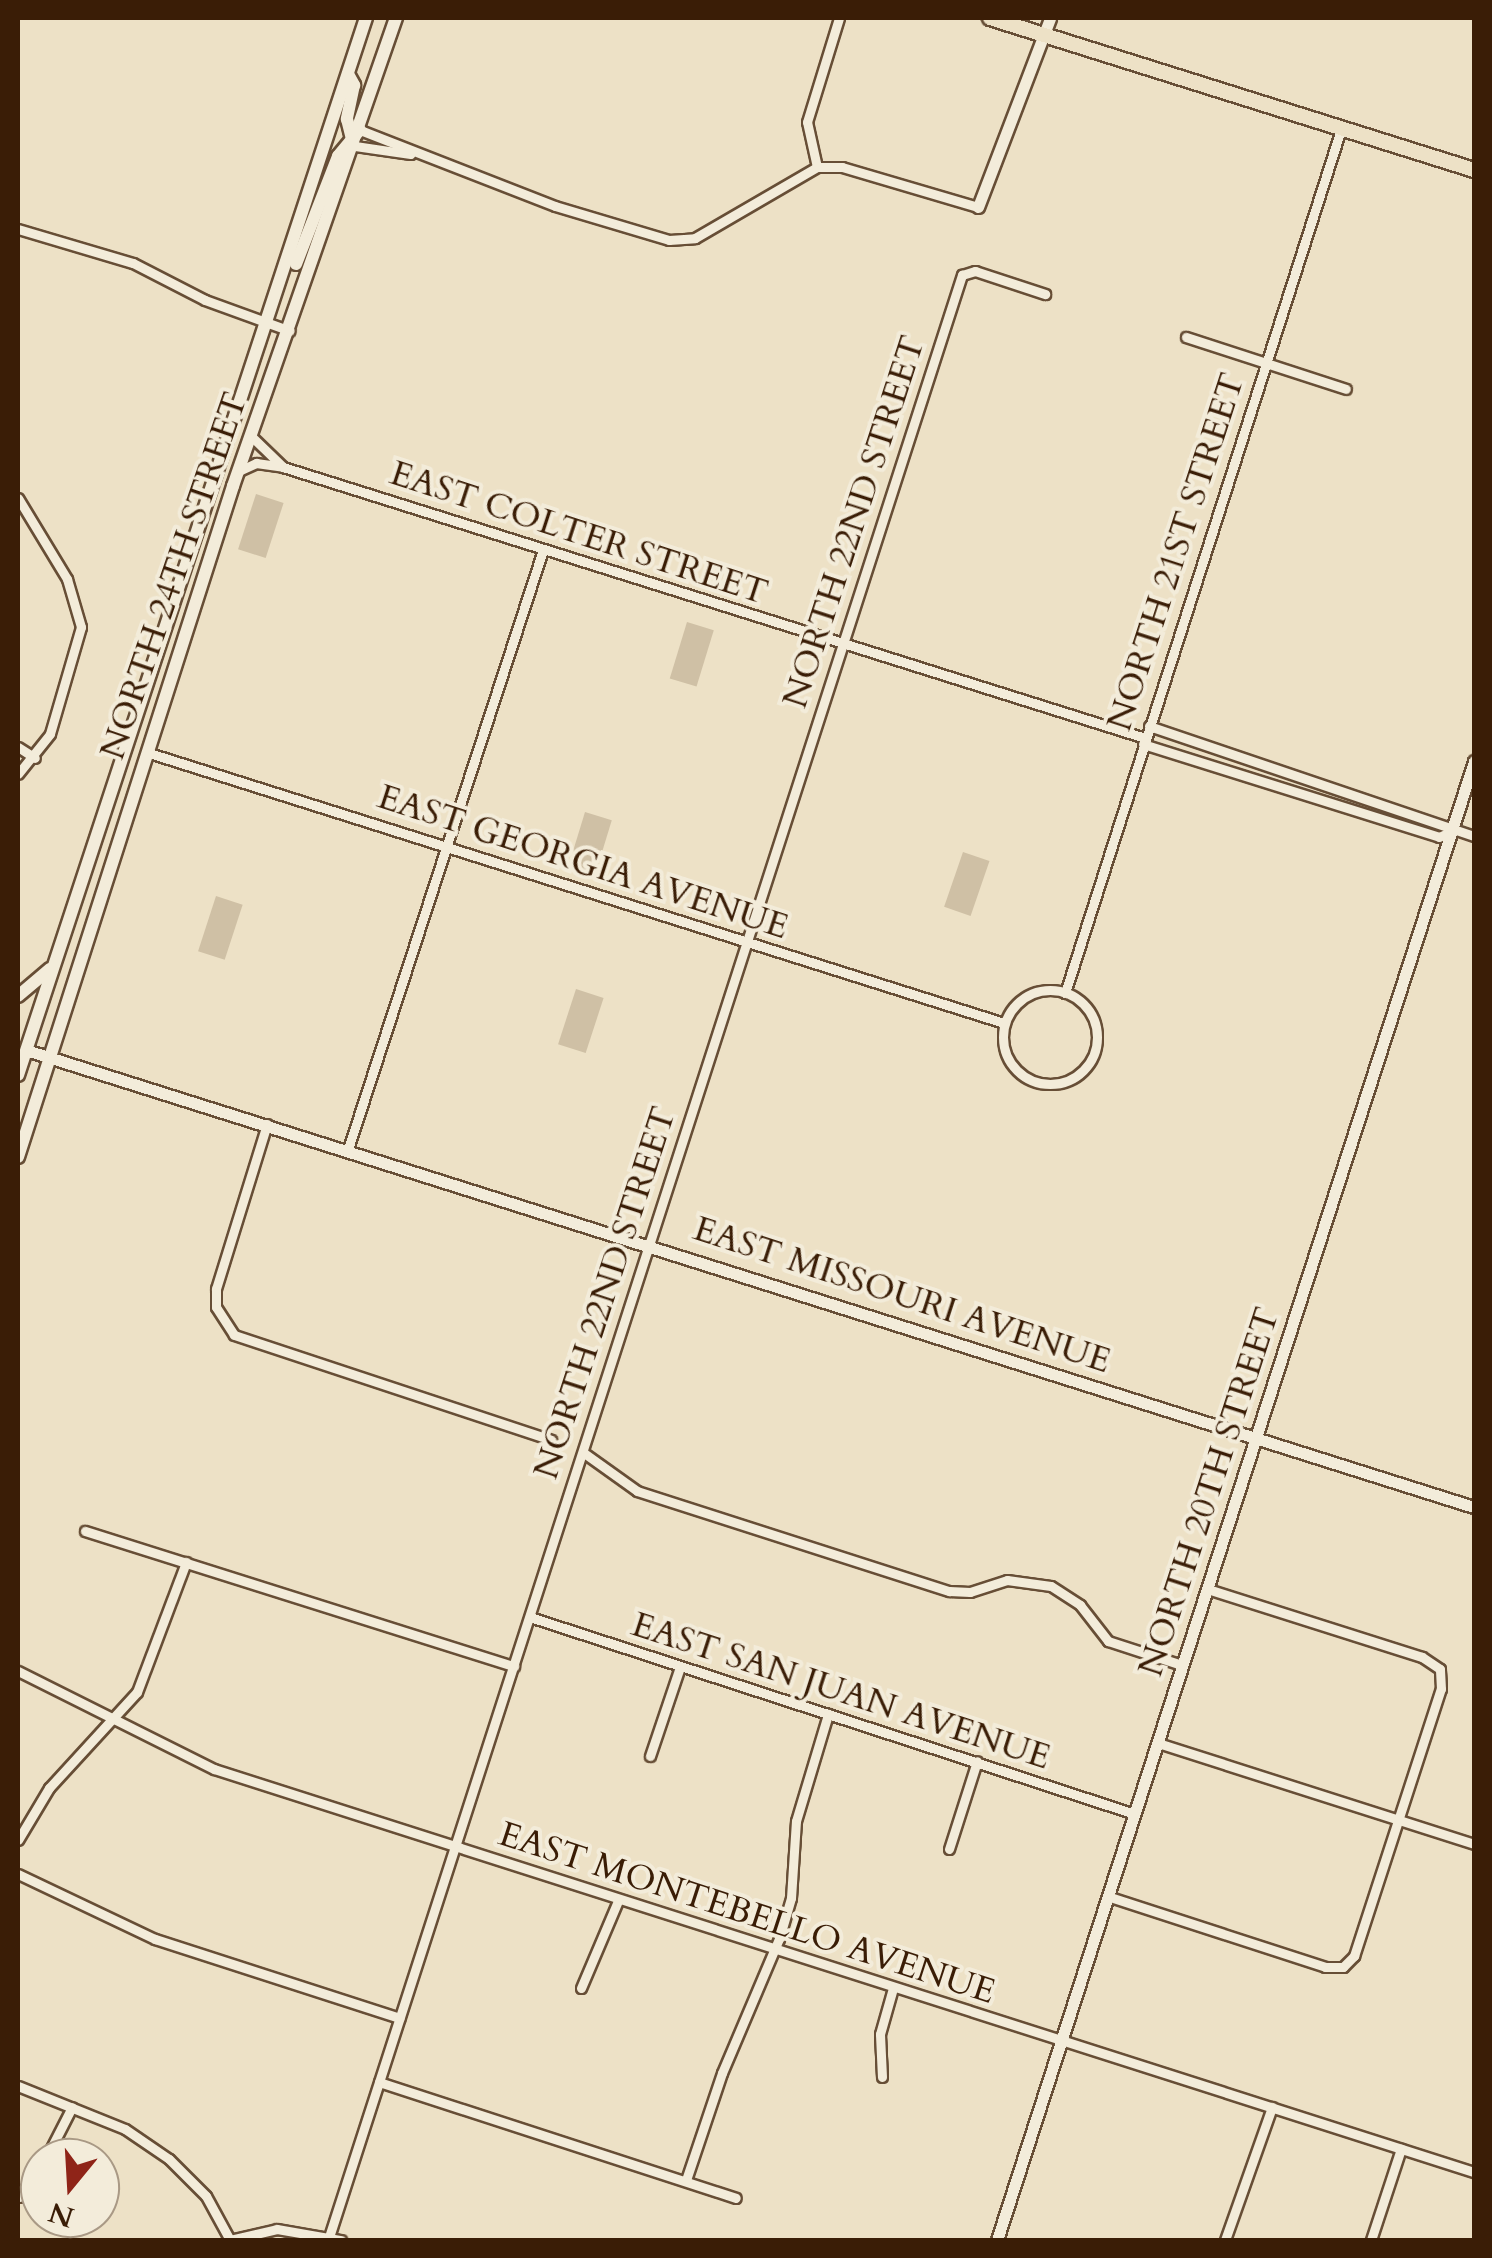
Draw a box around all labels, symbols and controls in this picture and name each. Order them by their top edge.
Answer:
street label: NORTH 22ND STREET [774,331,934,713]
street label: NORTH 21ST STREET [1098,368,1254,736]
street label: NORTH 24TH STREET [91,387,257,765]
street label: EAST COLTER STREET [385,452,773,614]
street label: EAST GEORGIA AVENUE [372,776,794,948]
street label: NORTH 22ND STREET [525,1102,685,1484]
street label: EAST MISSOURI AVENUE [688,1208,1116,1382]
street label: NORTH 20TH STREET [1130,1302,1288,1682]
street label: EAST SAN JUAN AVENUE [626,1603,1056,1779]
street label: EAST MONTEBELLO AVENUE [494,1813,1000,2013]
north arrow [20,2138,120,2238]
text: N [44,2193,79,2236]

